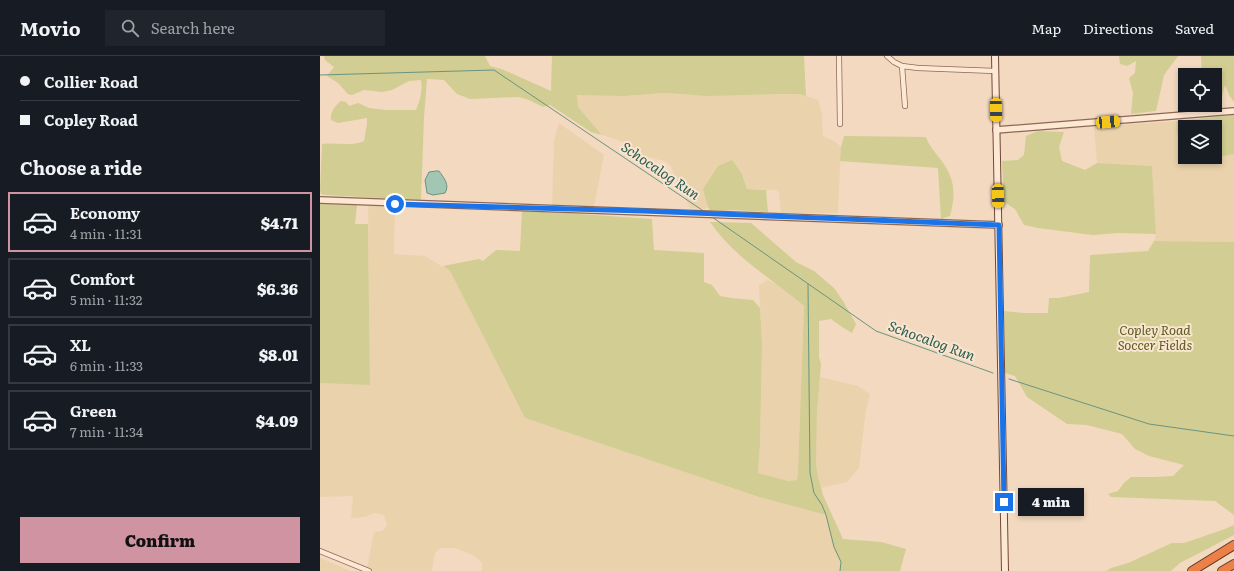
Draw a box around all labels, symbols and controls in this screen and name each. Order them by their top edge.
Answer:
search box [105,10,385,46]
text: Movio [20,14,81,42]
text: Search here [151,16,235,39]
icon: search [119,17,141,39]
text: Map [1031,18,1061,38]
text: Directions [1083,18,1153,38]
text: Saved [1175,18,1214,38]
map controls [1178,68,1222,164]
button: locate [1178,68,1222,112]
text: Collier Road [44,70,138,93]
car [990,98,1002,122]
text: Copley Road [44,108,138,131]
car [1096,115,1120,129]
button: layers [1178,120,1222,164]
water label: Schocalog Run [618,136,705,204]
text: Choose a ride [20,154,142,181]
car [992,184,1004,208]
route start [386,195,404,213]
text: Economy [70,201,140,224]
icon: car [22,204,58,240]
text: $4.71 [261,211,298,234]
text: 4 min · 11:31 [70,224,142,243]
text: Comfort [70,267,135,290]
icon: car [22,270,58,306]
text: $6.36 [257,277,298,300]
text: 5 min · 11:32 [70,290,142,309]
water label: Schocalog Run [886,315,979,365]
park label: Copley Road Soccer Fields [1118,320,1192,354]
text: XL [70,333,91,356]
icon: car [22,336,58,372]
text: $8.01 [259,343,298,366]
text: 6 min · 11:33 [70,356,143,375]
text: Green [70,399,117,422]
icon: car [22,402,58,438]
text: $4.09 [256,409,298,432]
text: 7 min · 11:34 [70,422,143,441]
callout: 4 min [1018,488,1084,516]
text: 4 min [1032,492,1070,511]
route end [995,493,1013,511]
button: Confirm [20,517,300,563]

